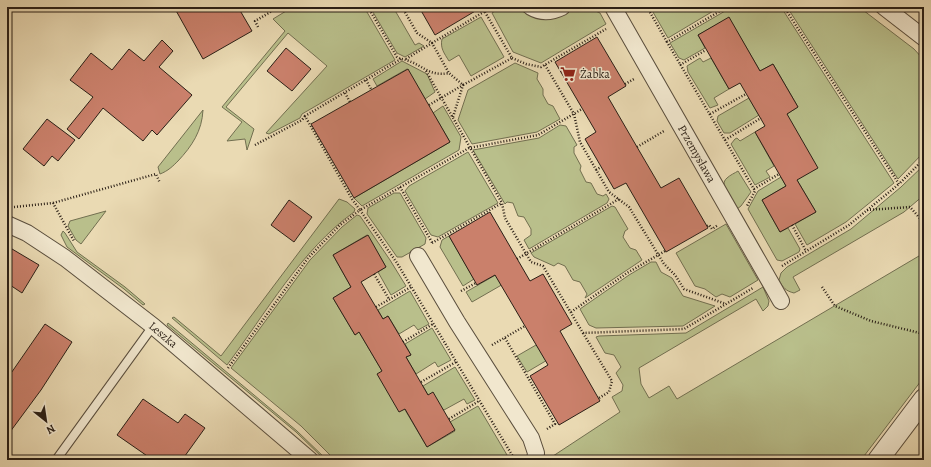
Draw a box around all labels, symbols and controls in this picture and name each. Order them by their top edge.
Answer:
supermarket icon: Żabka [559,65,577,83]
place label: Żabka [580,66,610,82]
street label: Przemysława [674,122,720,186]
street label: Leszka [146,318,181,352]
north arrow [26,401,66,441]
text: N [44,421,58,438]

